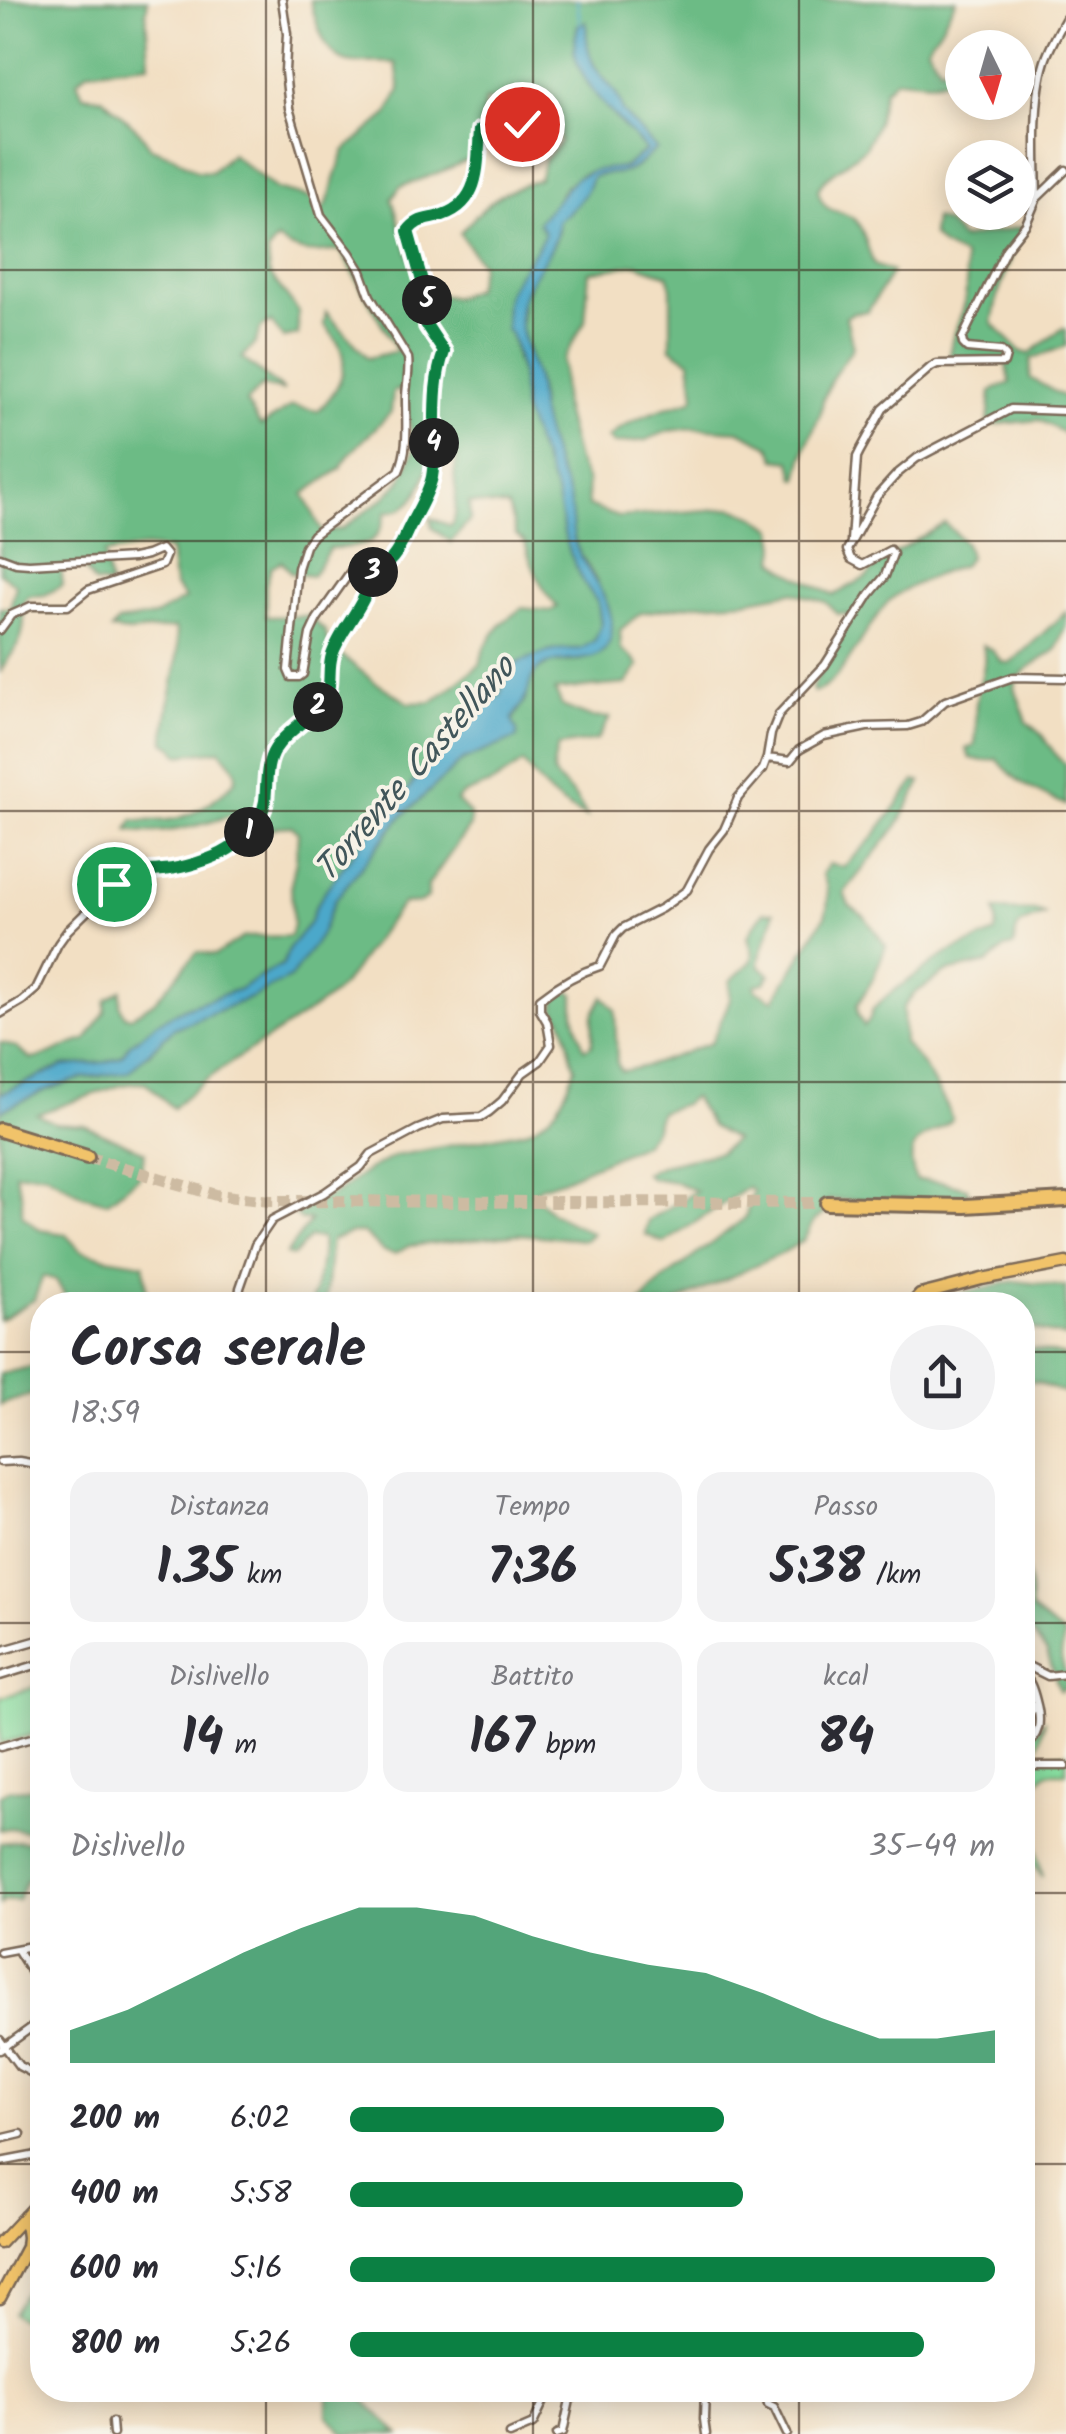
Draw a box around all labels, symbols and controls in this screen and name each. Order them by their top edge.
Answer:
north arrow [945,30,1035,120]
map controls [945,30,1035,230]
pin [480,82,565,167]
icon: check [495,97,550,152]
button: layers [945,140,1035,230]
pin: 5 [402,275,452,325]
text: 5 [420,277,434,322]
pin: 4 [409,418,459,468]
text: 4 [426,420,442,465]
pin: 3 [348,547,398,597]
text: 3 [365,549,381,594]
water label: Torrente Castellano [302,642,533,896]
pin: 2 [293,682,343,732]
text: 2 [310,684,326,729]
pin: 1 [224,807,274,857]
text: 1 [245,809,253,854]
pin [72,842,157,927]
icon: arrive [87,857,142,912]
text: Corsa serale [70,1308,366,1395]
button: share [890,1325,995,1430]
text: 18:59 [70,1389,140,1440]
text: Distanza [169,1485,270,1530]
text: Tempo [495,1485,570,1530]
text: Passo [813,1485,878,1530]
text: 1.35 [156,1530,236,1610]
text: 7:36 [487,1530,578,1610]
text: 5:38 [770,1530,865,1610]
text: km [236,1553,282,1598]
text: /km [865,1553,921,1598]
text: Dislivello [169,1655,270,1700]
text: Battito [491,1655,574,1700]
text: kcal [823,1655,869,1700]
text: 14 [181,1700,224,1780]
text: 167 [469,1700,535,1780]
text: 84 [817,1700,874,1780]
text: m [224,1723,257,1768]
text: bpm [535,1723,596,1768]
text: Dislivello [70,1822,185,1873]
text: 35–49 m [868,1822,995,1873]
text: 200 m [70,2094,160,2145]
text: 6:02 [230,2094,290,2145]
text: 400 m [70,2169,159,2220]
text: 5:58 [230,2169,292,2220]
text: 600 m [70,2244,159,2295]
text: 5:16 [230,2244,283,2295]
text: 800 m [70,2319,160,2370]
text: 5:26 [230,2319,291,2370]

